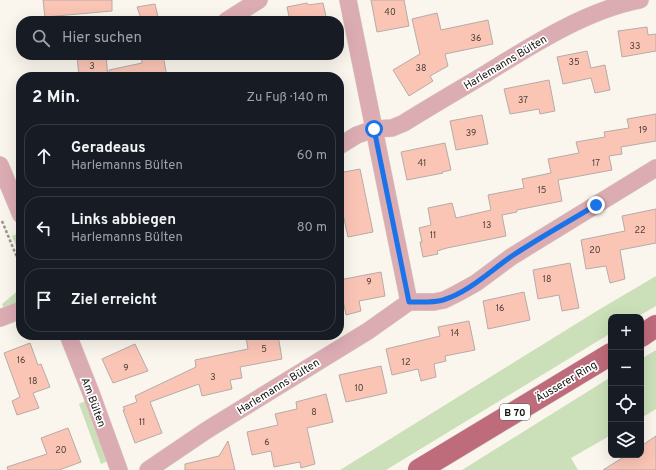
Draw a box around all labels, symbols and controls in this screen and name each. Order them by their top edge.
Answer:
house number: 40 [384,7,396,18]
search box [16,16,344,60]
icon: search [30,27,52,49]
text: Hier suchen [62,29,142,48]
street label: Harlemanns Bülten [461,33,550,93]
house number: 36 [471,33,481,44]
house number: 33 [630,41,640,52]
house number: 35 [568,57,580,68]
house number: 3 [89,61,95,72]
house number: 38 [416,63,426,74]
text: 2 Min. [32,87,80,109]
text: Zu Fuß · 140 m [247,90,328,106]
house number: 37 [518,95,528,106]
route start [365,120,383,138]
house number: 19 [639,125,647,136]
house number: 39 [466,128,476,139]
text: Geradeaus [71,139,146,158]
icon: ahead [33,145,55,167]
text: 60 m [297,148,327,164]
text: Harlemanns Bülten [71,158,183,174]
house number: 41 [418,158,426,169]
house number: 17 [592,158,600,169]
house number: 15 [538,185,546,196]
route end [587,196,605,214]
text: Links abbiegen [71,211,176,230]
icon: left [33,217,55,239]
text: 80 m [297,220,327,236]
house number: 13 [483,220,491,231]
house number: 22 [634,225,646,236]
text: Harlemanns Bülten [71,230,183,246]
house number: 11 [430,230,436,241]
house number: 20 [589,245,601,256]
house number: 18 [543,274,551,285]
house number: 9 [366,277,372,288]
icon: arrive [33,289,55,311]
text: Ziel erreicht [71,291,157,310]
house number: 16 [496,303,504,314]
map controls [608,314,644,458]
button: + [608,314,644,350]
house number: 14 [451,328,460,339]
house number: 5 [261,344,267,355]
button: − [608,350,644,386]
house number: 16 [17,355,25,366]
street label: Harlemanns Bülten [235,356,322,418]
house number: 12 [402,357,410,368]
street label: Äusserer Ring [533,357,600,406]
house number: 9 [123,363,129,374]
house number: 3 [210,372,216,383]
house number: 18 [29,376,37,387]
street label: Am Bülten [78,376,109,429]
house number: 10 [354,383,364,394]
button: locate [608,386,644,422]
road number: B 70 [500,404,530,420]
house number: 8 [311,407,317,418]
house number: 11 [139,417,145,428]
button: layers [608,422,644,458]
house number: 6 [264,437,270,448]
house number: 20 [55,445,67,456]

